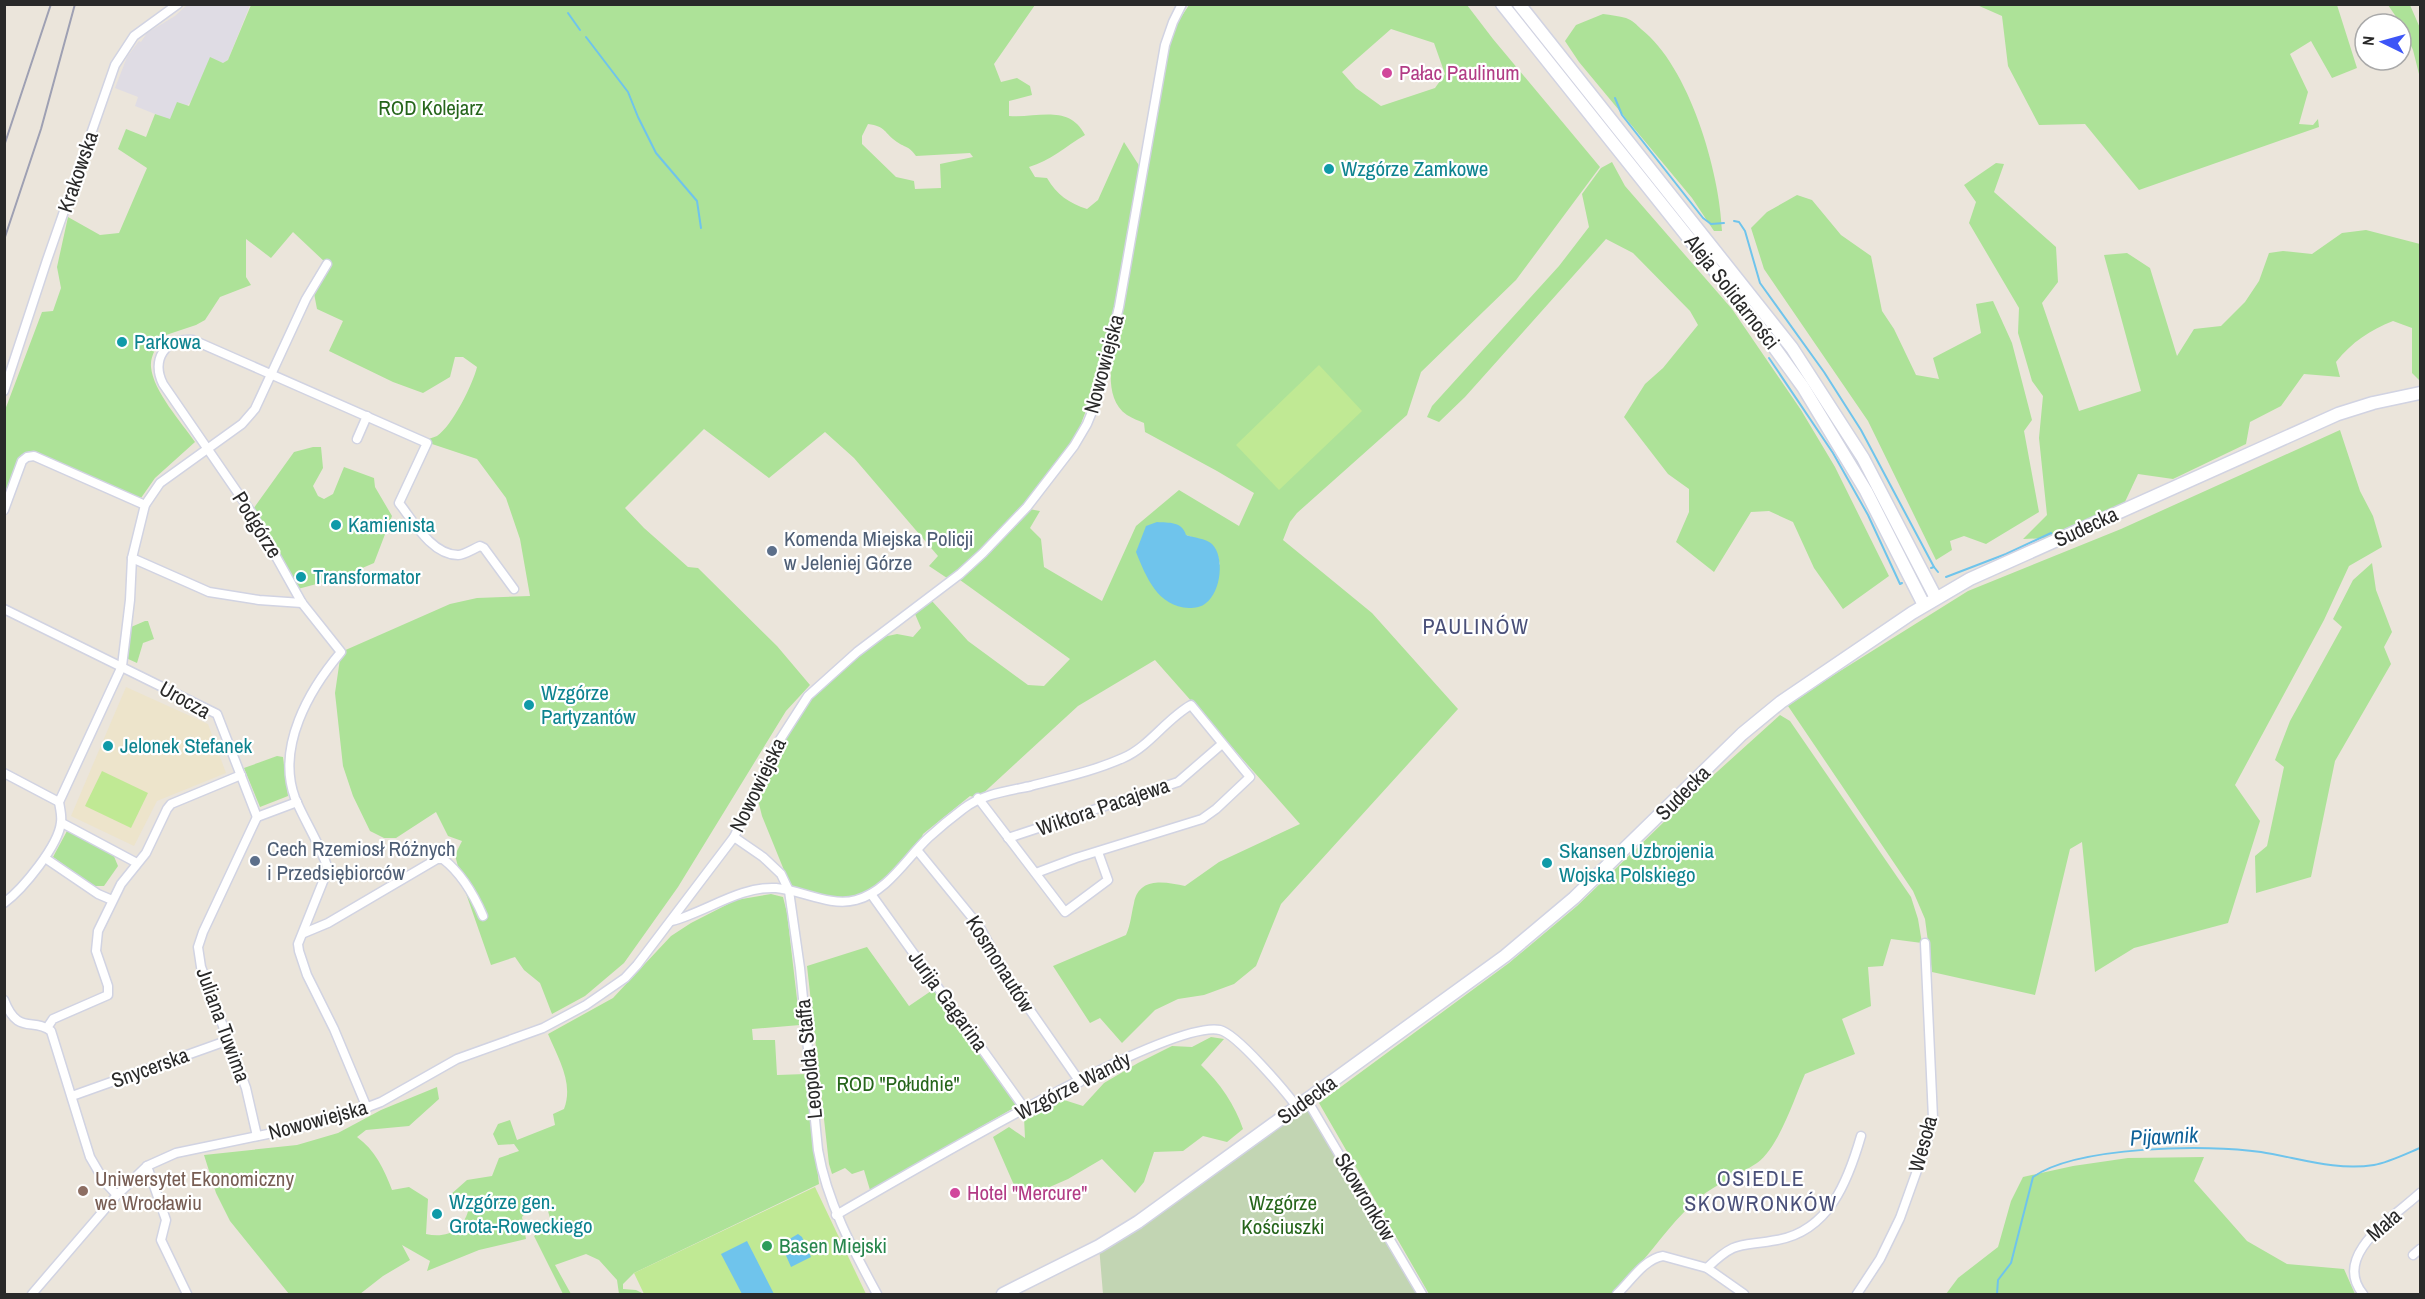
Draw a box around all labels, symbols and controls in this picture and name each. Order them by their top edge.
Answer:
north arrow [2353,12,2413,72]
text: N [2357,35,2379,46]
place label: Pałac Paulinum [1399,58,1520,87]
marker: Pałac Paulinum [1380,66,1394,80]
park label: ROD Kolejarz [378,93,484,122]
street label: Krakowska [50,127,105,216]
place label: Wzgórze Zamkowe [1341,154,1488,183]
marker: Wzgórze Zamkowe [1322,162,1336,176]
street label: Aleja Solidarności [1678,227,1787,355]
street label: Nowowiejska [1076,311,1131,417]
place label: Parkowa [134,327,201,356]
marker: Parkowa [115,335,129,349]
street label: Podgórze [226,486,289,564]
street label: Sudecka [2049,499,2123,554]
place label: Kamienista [348,510,436,539]
marker: Kamienista [329,518,343,532]
place label: Komenda Miejska Policji w Jeleniej Górze [784,524,974,577]
marker: Komenda Miejska Policji w Jeleniej Górze [765,544,779,558]
place label: Transformator [313,562,421,591]
marker: Transformator [294,570,308,584]
district label: PAULINÓW [1423,611,1529,641]
street label: Urocza [154,674,216,726]
place label: Wzgórze Partyzantów [541,678,636,731]
marker: Wzgórze Partyzantów [522,698,536,712]
place label: Jelonek Stefanek [120,731,253,760]
street label: Nowowiejska [722,732,793,837]
marker: Jelonek Stefanek [101,739,115,753]
street label: Sudecka [1649,758,1717,827]
street label: Wiktora Pacajewa [1033,770,1174,843]
place label: Cech Rzemiosł Różnych i Przedsiębiorców [267,834,456,887]
place label: Skansen Uzbrojenia Wojska Polskiego [1559,836,1714,889]
marker: Cech Rzemiosł Różnych i Przedsiębiorców [248,854,262,868]
marker: Skansen Uzbrojenia Wojska Polskiego [1540,856,1554,870]
street label: Kosmonautów [959,910,1042,1018]
street label: Jurija Gagarina [902,944,995,1058]
street label: Juliana Tuwima [189,964,258,1086]
street label: Leopolda Staffa [788,997,829,1120]
street label: Snycerska [107,1040,193,1095]
street label: Wzgórze Wandy [1010,1044,1136,1127]
street label: Sudecka [1271,1068,1343,1131]
park label: ROD "Południe" [836,1069,960,1098]
street label: Nowowiejska [265,1092,371,1147]
street label: Wesoła [1901,1112,1944,1175]
water label: Pijawnik [2129,1119,2200,1153]
street label: Skowronków [1328,1147,1403,1247]
district label: OSIEDLE SKOWRONKÓW [1684,1163,1838,1218]
place label: Uniwersytet Ekonomiczny we Wrocławiu [95,1164,294,1217]
place label: Hotel "Mercure" [967,1178,1087,1207]
marker: Uniwersytet Ekonomiczny we Wrocławiu [76,1184,90,1198]
marker: Hotel "Mercure" [948,1186,962,1200]
place label: Wzgórze gen. Grota-Roweckiego [449,1187,593,1240]
park label: Wzgórze Kościuszki [1241,1188,1325,1241]
street label: Mała [2360,1201,2408,1248]
marker: Wzgórze gen. Grota-Roweckiego [430,1207,444,1221]
place label: Basen Miejski [779,1231,887,1260]
marker: Basen Miejski [760,1239,774,1253]

